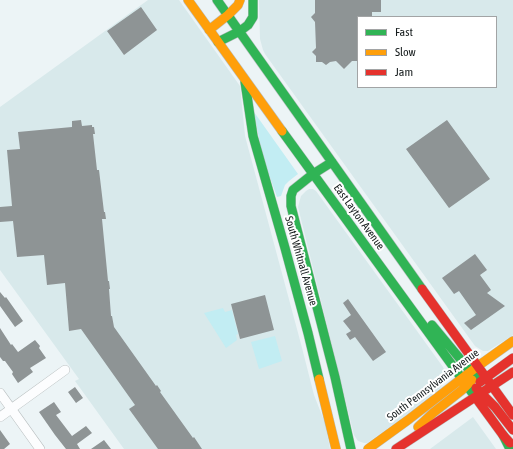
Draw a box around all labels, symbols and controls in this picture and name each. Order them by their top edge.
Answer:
legend [357,16,497,88]
text: Fast [395,25,413,39]
text: Slow [395,45,416,59]
text: Jam [395,65,413,79]
street label: East Layton Avenue [331,182,387,252]
street label: South Whitnall Avenue [282,215,320,307]
street label: South Pennsylvania Avenue [384,346,482,424]

